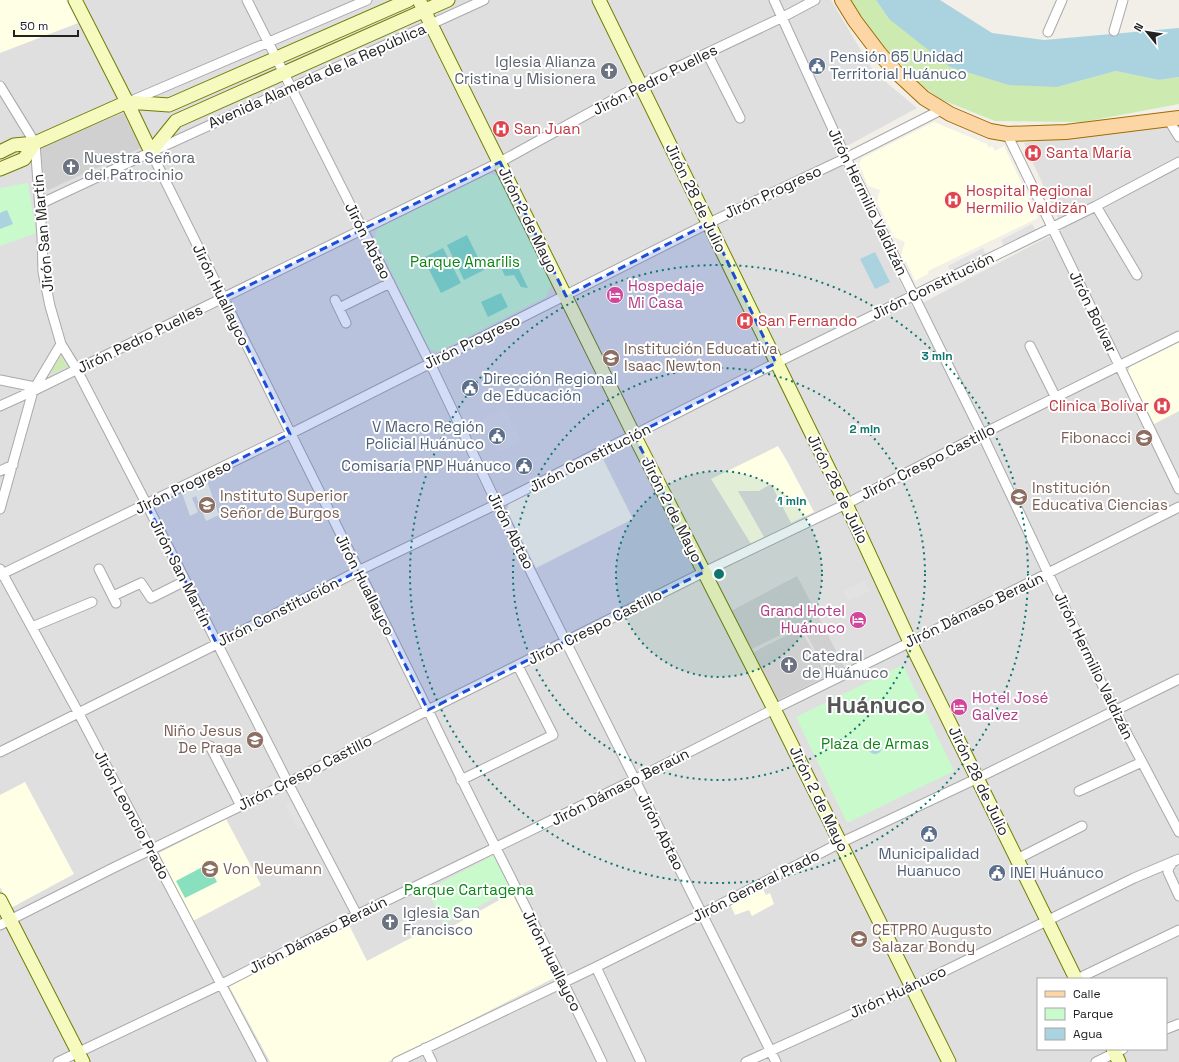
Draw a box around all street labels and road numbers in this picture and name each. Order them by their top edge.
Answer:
street label: Avenida Alameda de la República [205,19,429,132]
street label: Jirón Pedro Puelles [589,40,720,119]
street label: Jirón Hermilio Valdizán [825,125,912,279]
street label: Jirón 28 de Julio [662,140,731,256]
street label: Jirón Progreso [721,161,824,222]
street label: Jirón 2 de Mayo [495,164,562,276]
street label: Jirón San Martín [28,173,57,293]
street label: Jirón Abtao [341,199,396,282]
street label: Jirón Huallayco [189,241,254,349]
street label: Jirón Constitución [868,248,997,323]
street label: Jirón Bolívar [1065,268,1122,356]
street label: Jirón Pedro Puelles [74,300,206,377]
street label: Jirón Progreso [420,310,523,373]
street label: Jirón Constitución [526,419,654,496]
street label: Jirón Crespo Castillo [858,419,998,504]
street label: Jirón 28 de Julio [804,431,873,547]
street label: Jirón 2 de Mayo [638,454,707,566]
street label: Jirón Progreso [131,455,234,518]
street label: Jirón Abtao [484,489,539,572]
street label: Jirón San Martín [146,516,217,630]
street label: Jirón Huallayco [332,531,399,639]
street label: Jirón Dámaso Beraún [901,568,1046,651]
street label: Jirón Constitución [214,573,342,650]
street label: Jirón Crespo Castillo [525,584,665,669]
street label: Jirón Hermilio Valdizán [1051,589,1138,743]
street label: Jirón 28 de Julio [945,723,1014,839]
street label: Jirón Crespo Castillo [235,730,375,815]
street label: Jirón 2 de Mayo [786,743,853,855]
street label: Jirón Dámaso Beraún [548,744,692,830]
street label: Jirón Leoncio Prado [90,747,174,882]
street label: Jirón Abtao [634,790,689,873]
street label: Jirón General Prado [689,845,823,926]
street label: Jirón Dámaso Beraún [246,892,390,978]
street label: Jirón Huallayco [519,907,586,1015]
street label: Jirón Huánuco [846,961,949,1022]

